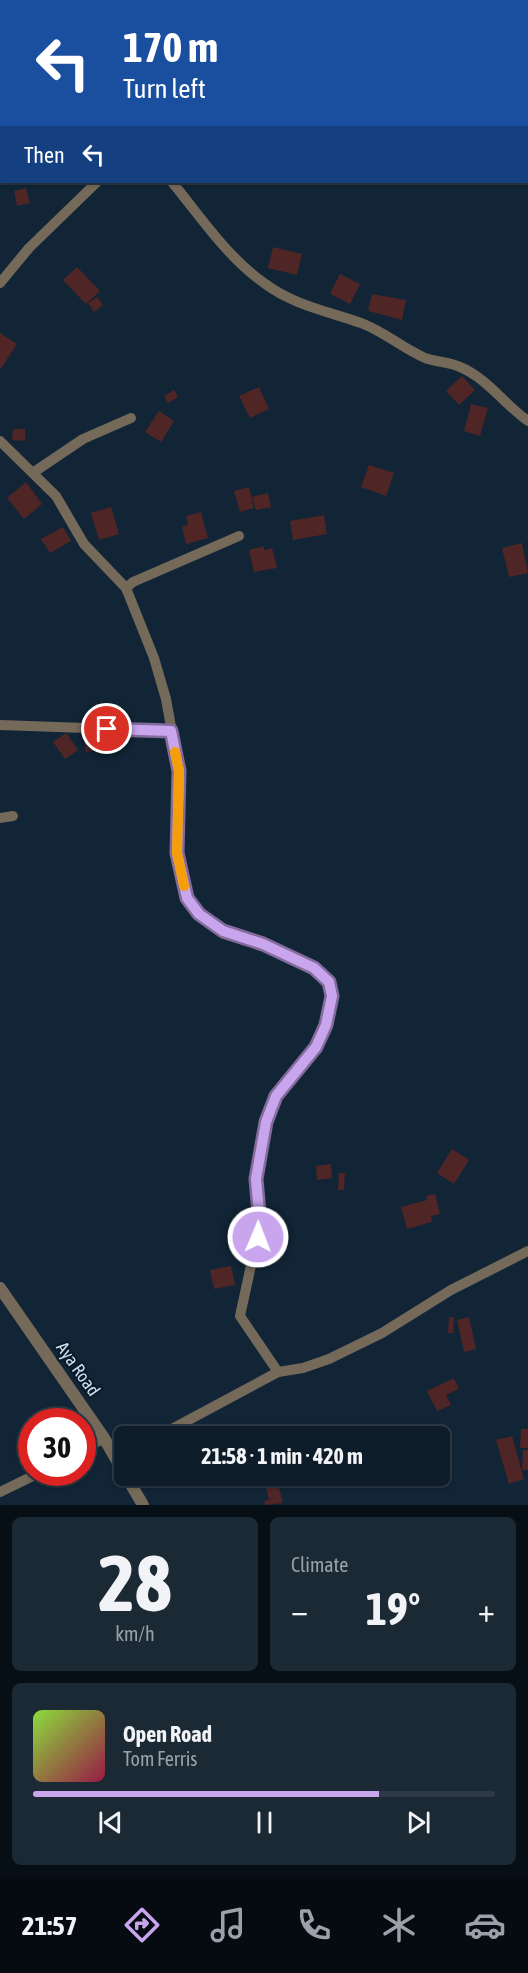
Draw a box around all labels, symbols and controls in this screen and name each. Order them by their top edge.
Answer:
text: 170 m [123,23,218,71]
icon: left [24,24,102,102]
text: Turn left [123,73,206,104]
icon: left [77,138,110,171]
text: Then [24,142,65,168]
pin [81,703,132,754]
icon: arrive [90,712,123,745]
position arrow [226,1205,290,1269]
street label: Aya Road [52,1338,105,1400]
speed limit sign: 30 [18,1408,96,1486]
text: 21:58 · 1 min · 420 m [201,1443,363,1469]
text: 28 [98,1538,172,1628]
text: Climate [291,1553,348,1576]
text: 19° [366,1583,420,1635]
text: − [291,1591,308,1629]
text: + [478,1591,495,1629]
text: km/h [115,1622,155,1645]
text: Open Road [123,1721,212,1747]
text: Tom Ferris [123,1747,197,1770]
icon: previous [94,1806,127,1839]
icon: pause [248,1806,281,1839]
icon: next [402,1806,435,1839]
icon: directions [121,1904,163,1946]
icon: music [207,1904,249,1946]
icon: phone [293,1904,335,1946]
icon: climate [378,1904,420,1946]
icon: car [464,1904,506,1946]
text: 21:57 [22,1910,77,1941]

